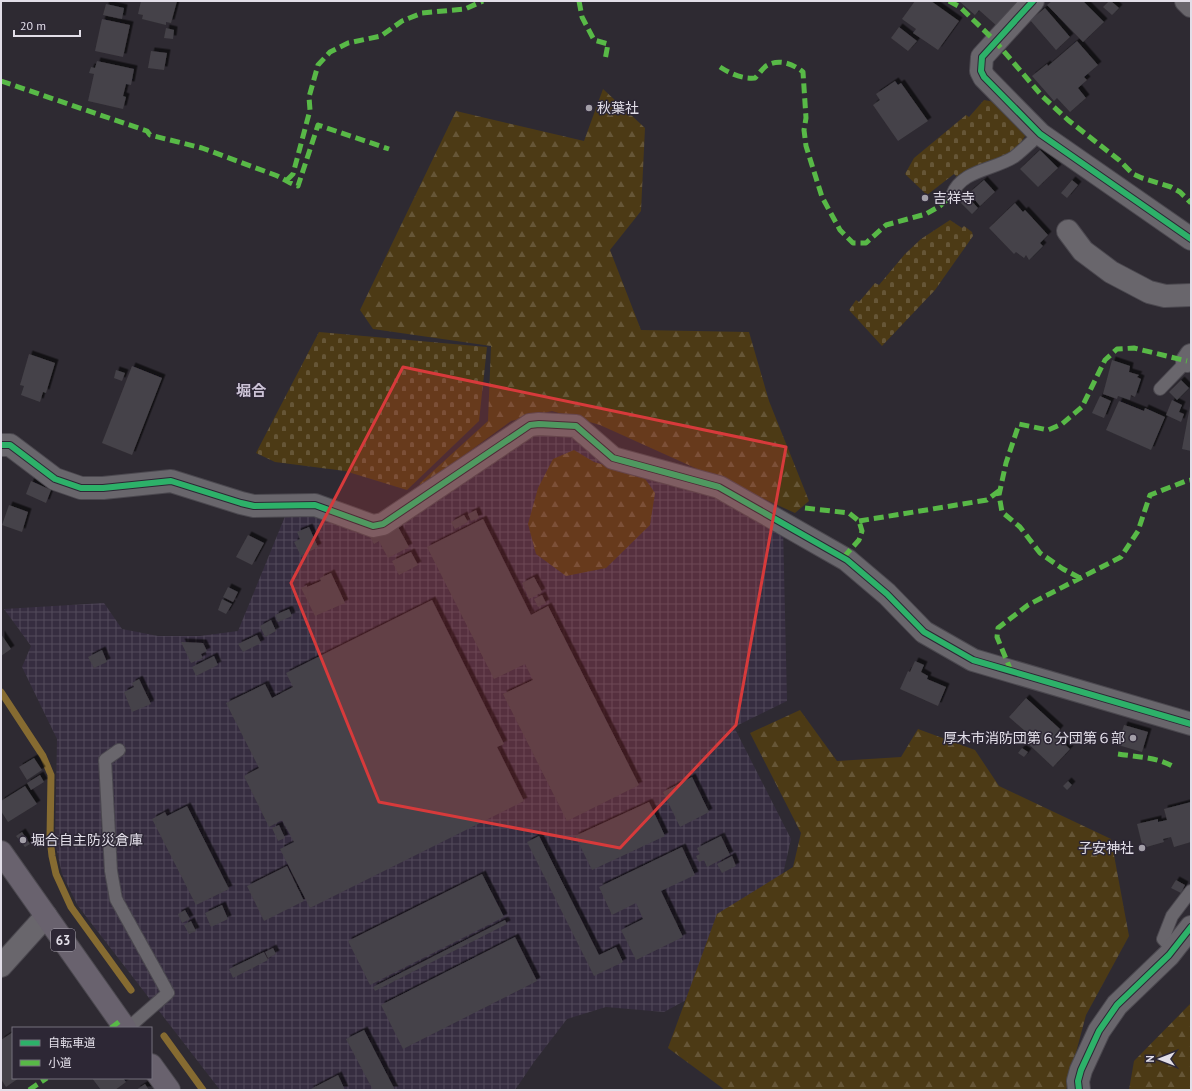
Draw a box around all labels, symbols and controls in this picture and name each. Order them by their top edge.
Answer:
scale bar [14,12,80,38]
text: 20 m [20,18,46,33]
place label: 秋葉社 [597,99,639,117]
marker: 秋葉社 [584,103,594,113]
place label: 吉祥寺 [933,189,975,207]
marker: 吉祥寺 [920,193,930,203]
district label: 堀合 [236,381,267,400]
place label: 厚木市消防団第６分団第６部 [943,729,1125,747]
marker: 厚木市消防団第６分団第６部 [1128,733,1138,743]
place label: 堀合自主防災倉庫 [31,831,143,849]
marker: 堀合自主防災倉庫 [18,835,28,845]
place label: 子安神社 [1078,839,1134,857]
marker: 子安神社 [1137,843,1147,853]
road number: 63 [51,929,75,951]
legend [12,1027,152,1079]
text: 自転車道 [48,1035,96,1050]
north arrow [1140,1039,1180,1079]
text: 小道 [48,1055,72,1070]
text: N [1143,1055,1157,1063]

